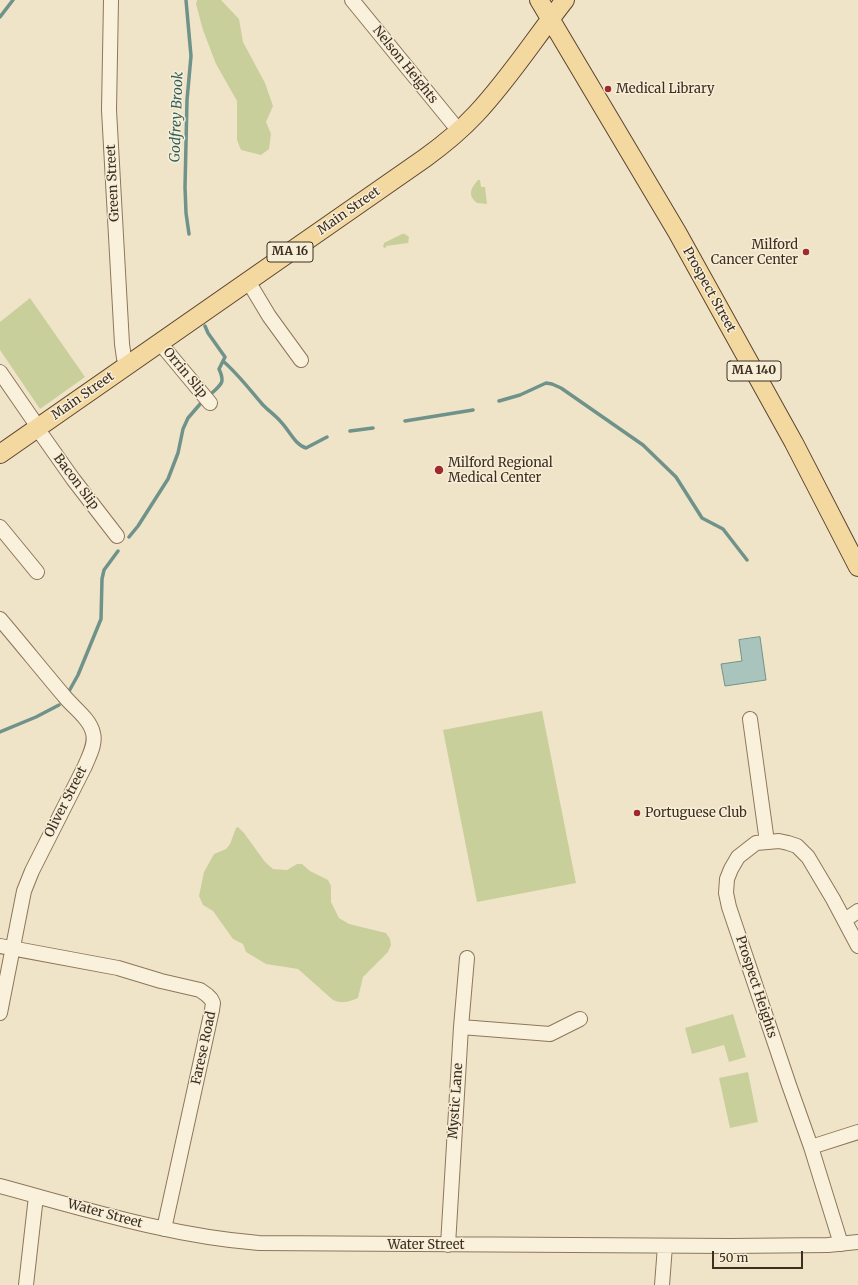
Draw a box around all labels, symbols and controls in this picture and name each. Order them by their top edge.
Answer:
street label: Nelson Heights [369,23,441,107]
water label: Godfrey Brook [167,71,187,163]
place label: Medical Library [616,81,715,97]
marker: Medical Library [603,84,613,94]
street label: Green Street [103,144,123,222]
street label: Main Street [315,184,383,238]
place label: Milford Cancer Center [711,237,798,268]
road number: MA 16 [267,242,313,262]
street label: Prospect Street [679,245,739,335]
marker: Milford Cancer Center [801,247,811,257]
street label: Orrin Slip [159,345,211,401]
road number: MA 140 [727,361,781,381]
street label: Main Street [49,369,117,423]
street label: Bacon Slip [50,451,102,513]
place label: Milford Regional Medical Center [448,455,553,486]
marker: Milford Regional Medical Center [433,464,445,476]
street label: Oliver Street [41,764,91,840]
place label: Portuguese Club [645,805,747,821]
marker: Portuguese Club [632,808,642,818]
street label: Prospect Heights [732,934,780,1040]
street label: Farese Road [189,1010,219,1086]
street label: Mystic Lane [446,1063,466,1139]
street label: Water Street [66,1197,144,1231]
street label: Water Street [387,1237,465,1253]
scale bar [714,1243,805,1269]
text: 50 m [719,1250,748,1265]

